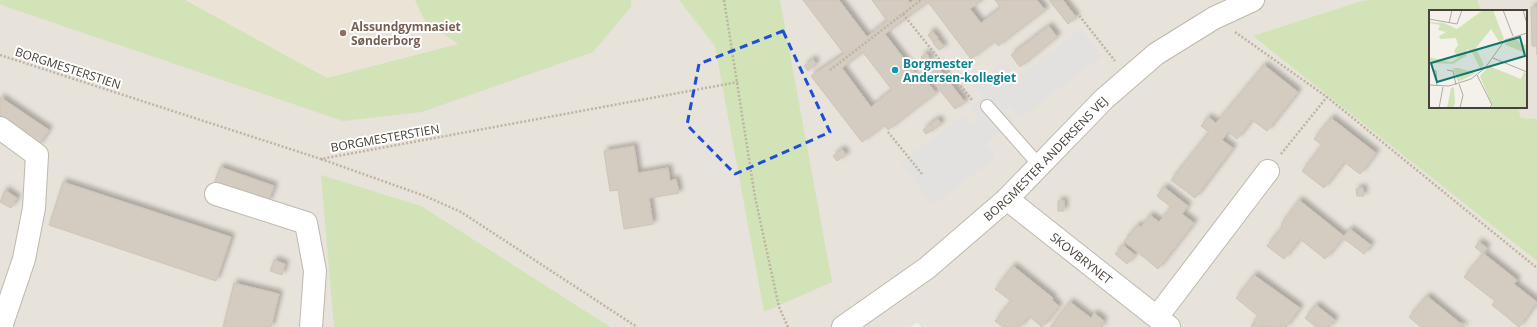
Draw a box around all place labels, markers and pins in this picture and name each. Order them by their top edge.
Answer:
place label: Alssundgymnasiet Sønderborg [351,18,461,49]
marker: Alssundgymnasiet Sønderborg [338,28,348,38]
place label: Borgmester Andersen-kollegiet [903,55,1016,86]
marker: Borgmester Andersen-kollegiet [890,65,900,75]

